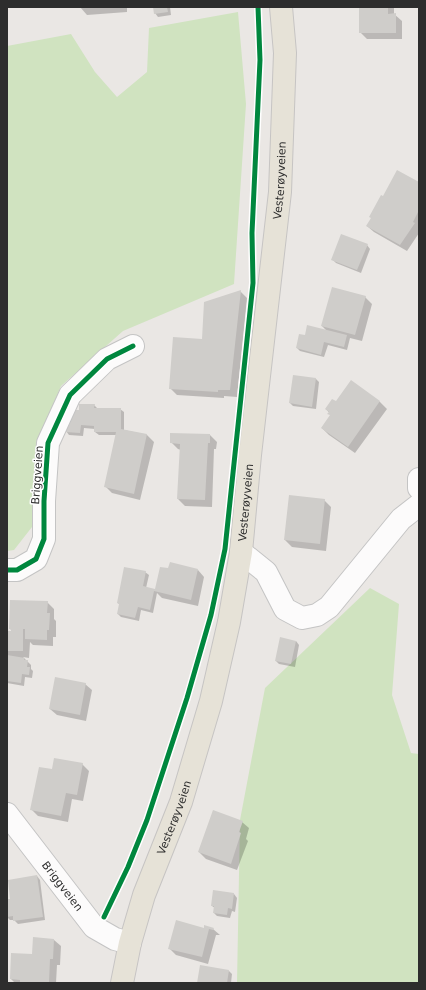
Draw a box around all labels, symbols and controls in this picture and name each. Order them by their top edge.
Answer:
street label: Vesterøyveien [271,141,289,220]
street label: Briggveien [29,445,46,505]
street label: Vesterøyveien [236,463,256,542]
street label: Vesterøyveien [155,779,194,857]
street label: Briggveien [39,859,85,914]

